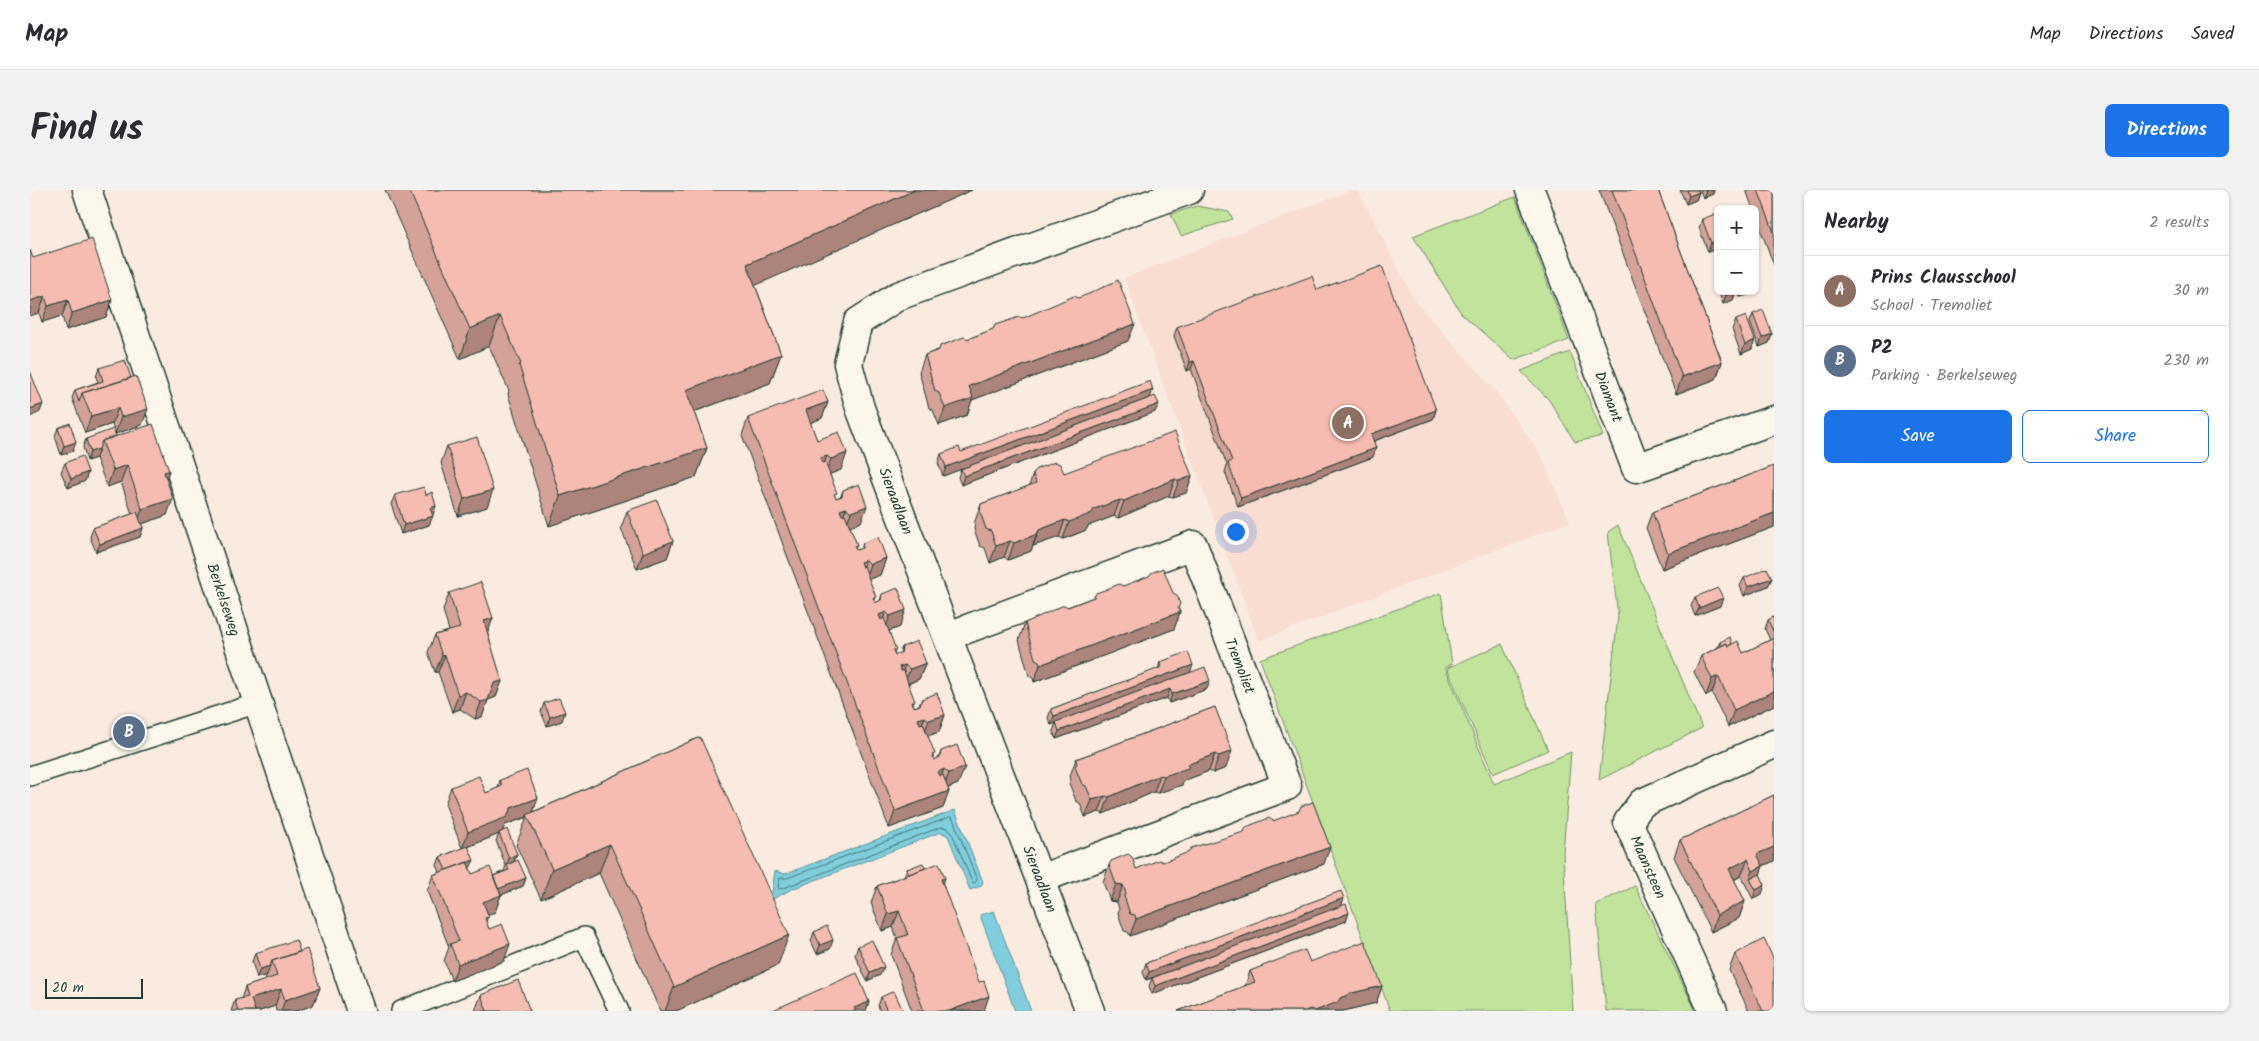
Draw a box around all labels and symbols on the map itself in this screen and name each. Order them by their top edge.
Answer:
street label: Diamant [1587,368,1629,426]
pin: A [1332,404,1364,442]
street label: Sieraadlaan [871,464,919,539]
your location [1223,519,1249,545]
street label: Berkelseweg [199,560,246,640]
street label: Tremoliet [1217,635,1261,698]
pin: B [113,713,145,751]
street label: Maansteen [1622,832,1672,903]
street label: Sieraadlaan [1015,842,1063,917]
scale bar [45,976,142,999]

